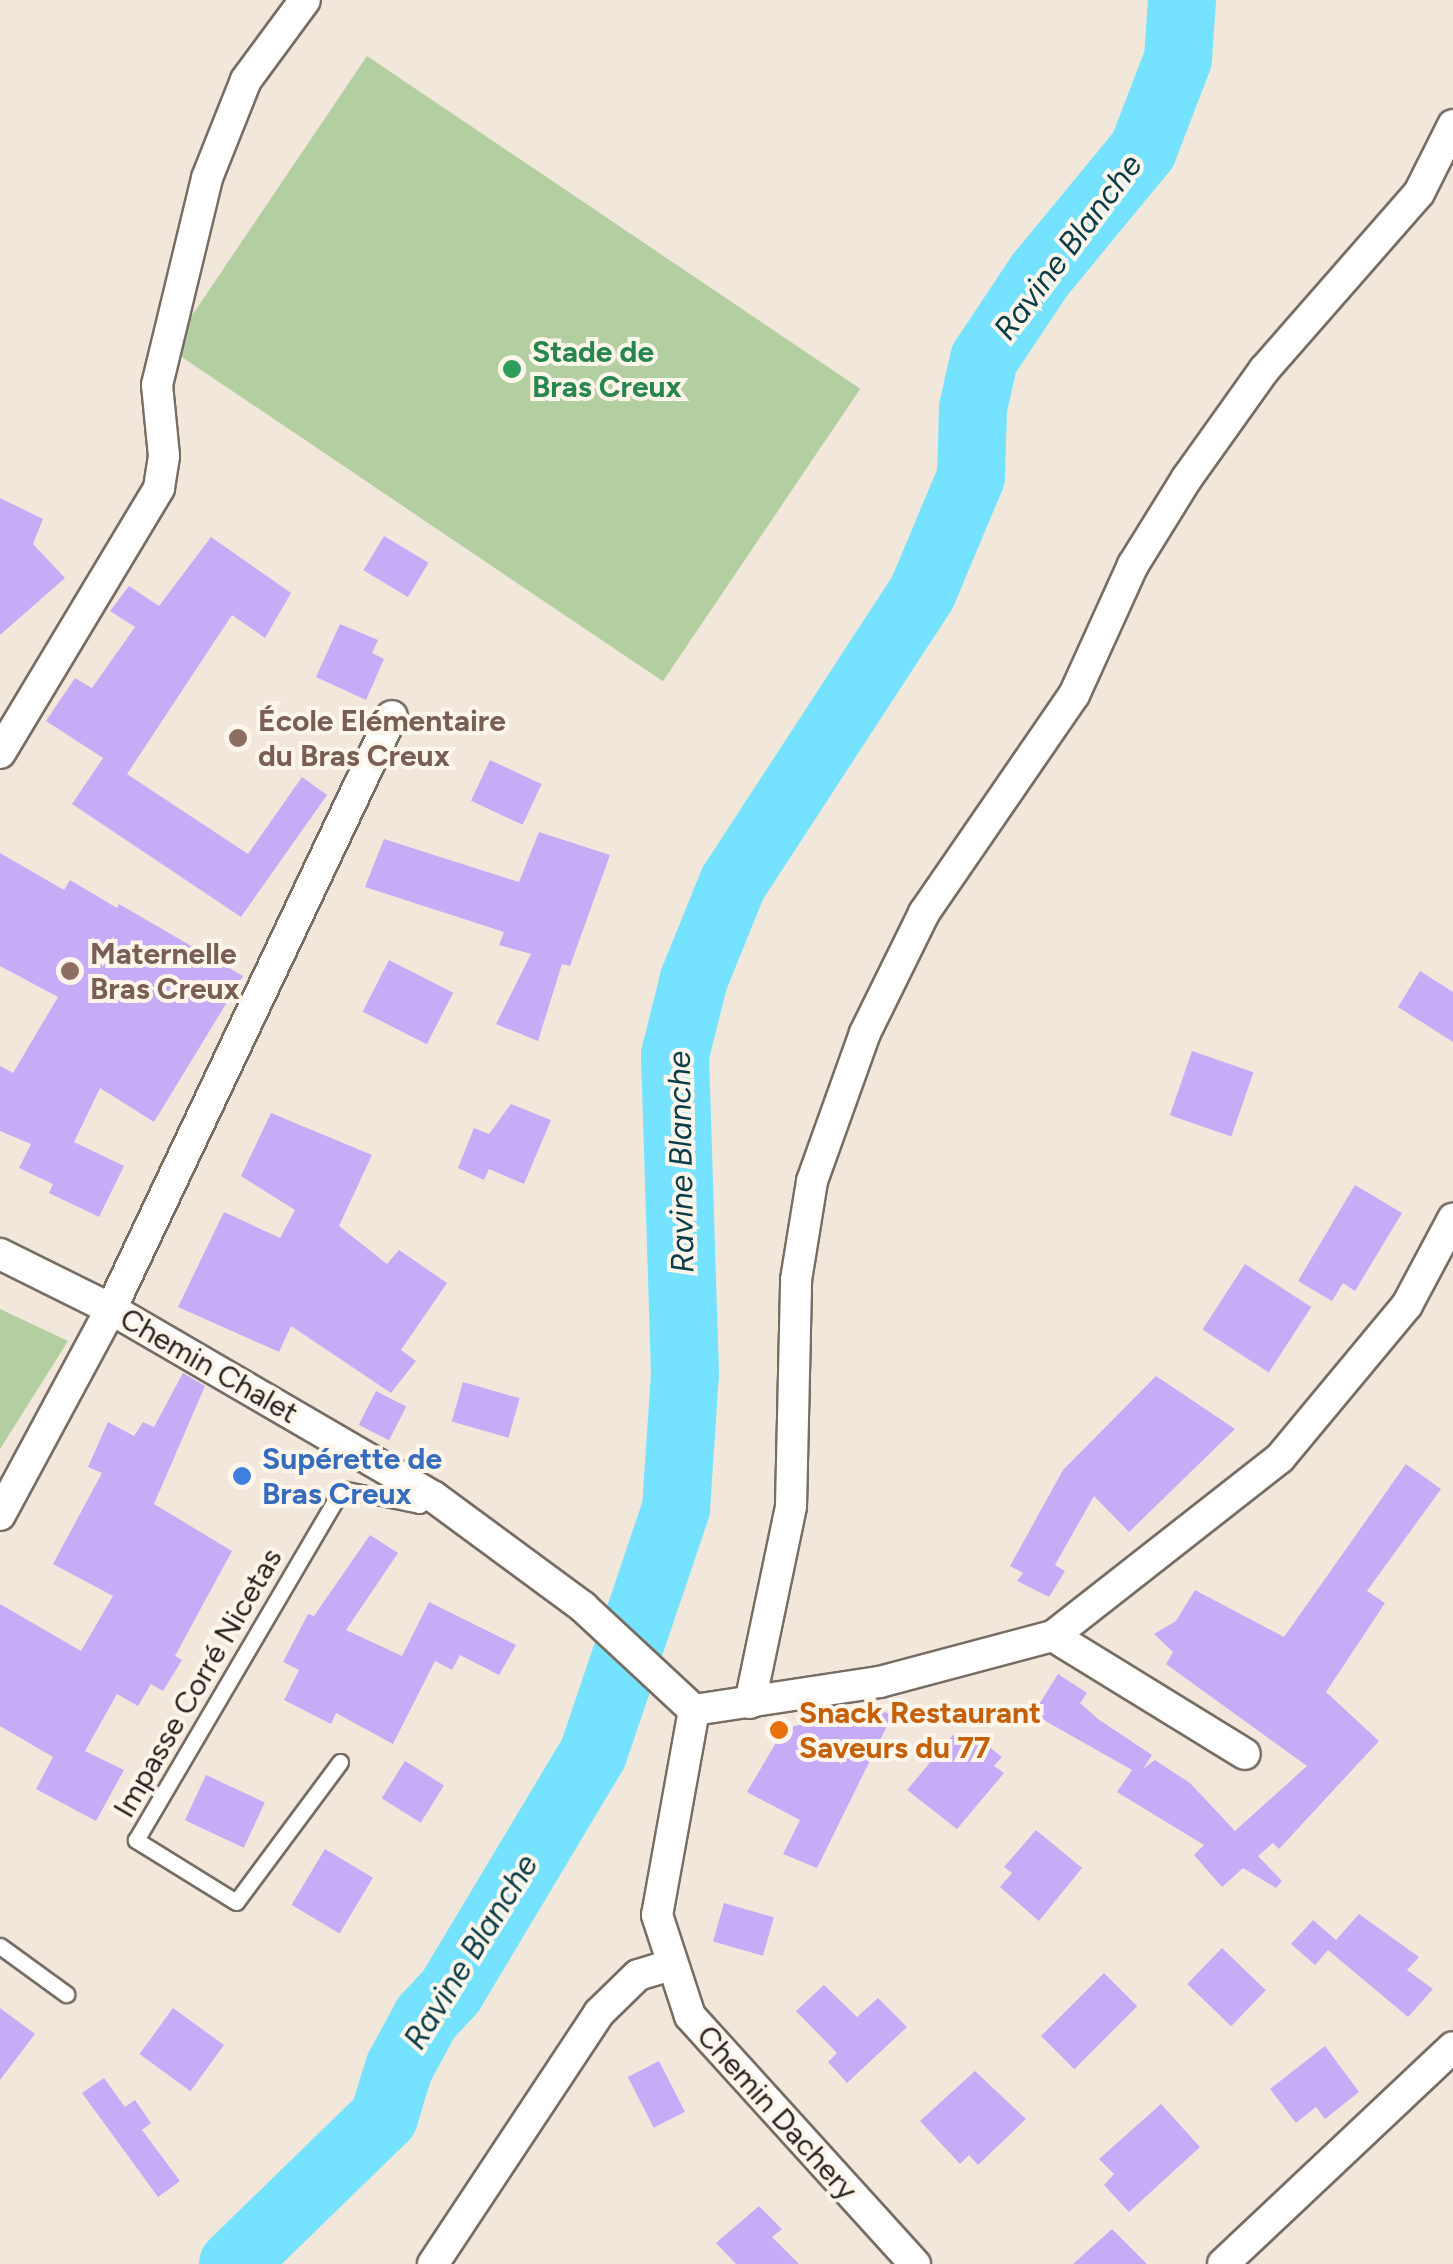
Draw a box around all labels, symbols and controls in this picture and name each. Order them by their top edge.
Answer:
water label: Ravine Blanche [986,147,1150,347]
place label: Stade de Bras Creux [532,334,682,404]
marker: Stade de Bras Creux [501,358,523,380]
place label: École Elémentaire du Bras Creux [258,703,506,774]
marker: École Elémentaire du Bras Creux [227,727,249,749]
place label: Maternelle Bras Creux [90,936,240,1006]
marker: Maternelle Bras Creux [59,960,81,982]
water label: Ravine Blanche [660,1051,702,1273]
street label: Chemin Chalet [114,1301,304,1431]
place label: Supérette de Bras Creux [262,1441,442,1512]
marker: Supérette de Bras Creux [231,1465,253,1487]
street label: Impasse Corré Nicetas [106,1542,290,1824]
place label: Snack Restaurant Saveurs du 77 [799,1695,1041,1766]
marker: Snack Restaurant Saveurs du 77 [768,1719,790,1741]
water label: Ravine Blanche [396,1848,546,2056]
street label: Chemin Dachery [689,2018,865,2208]

